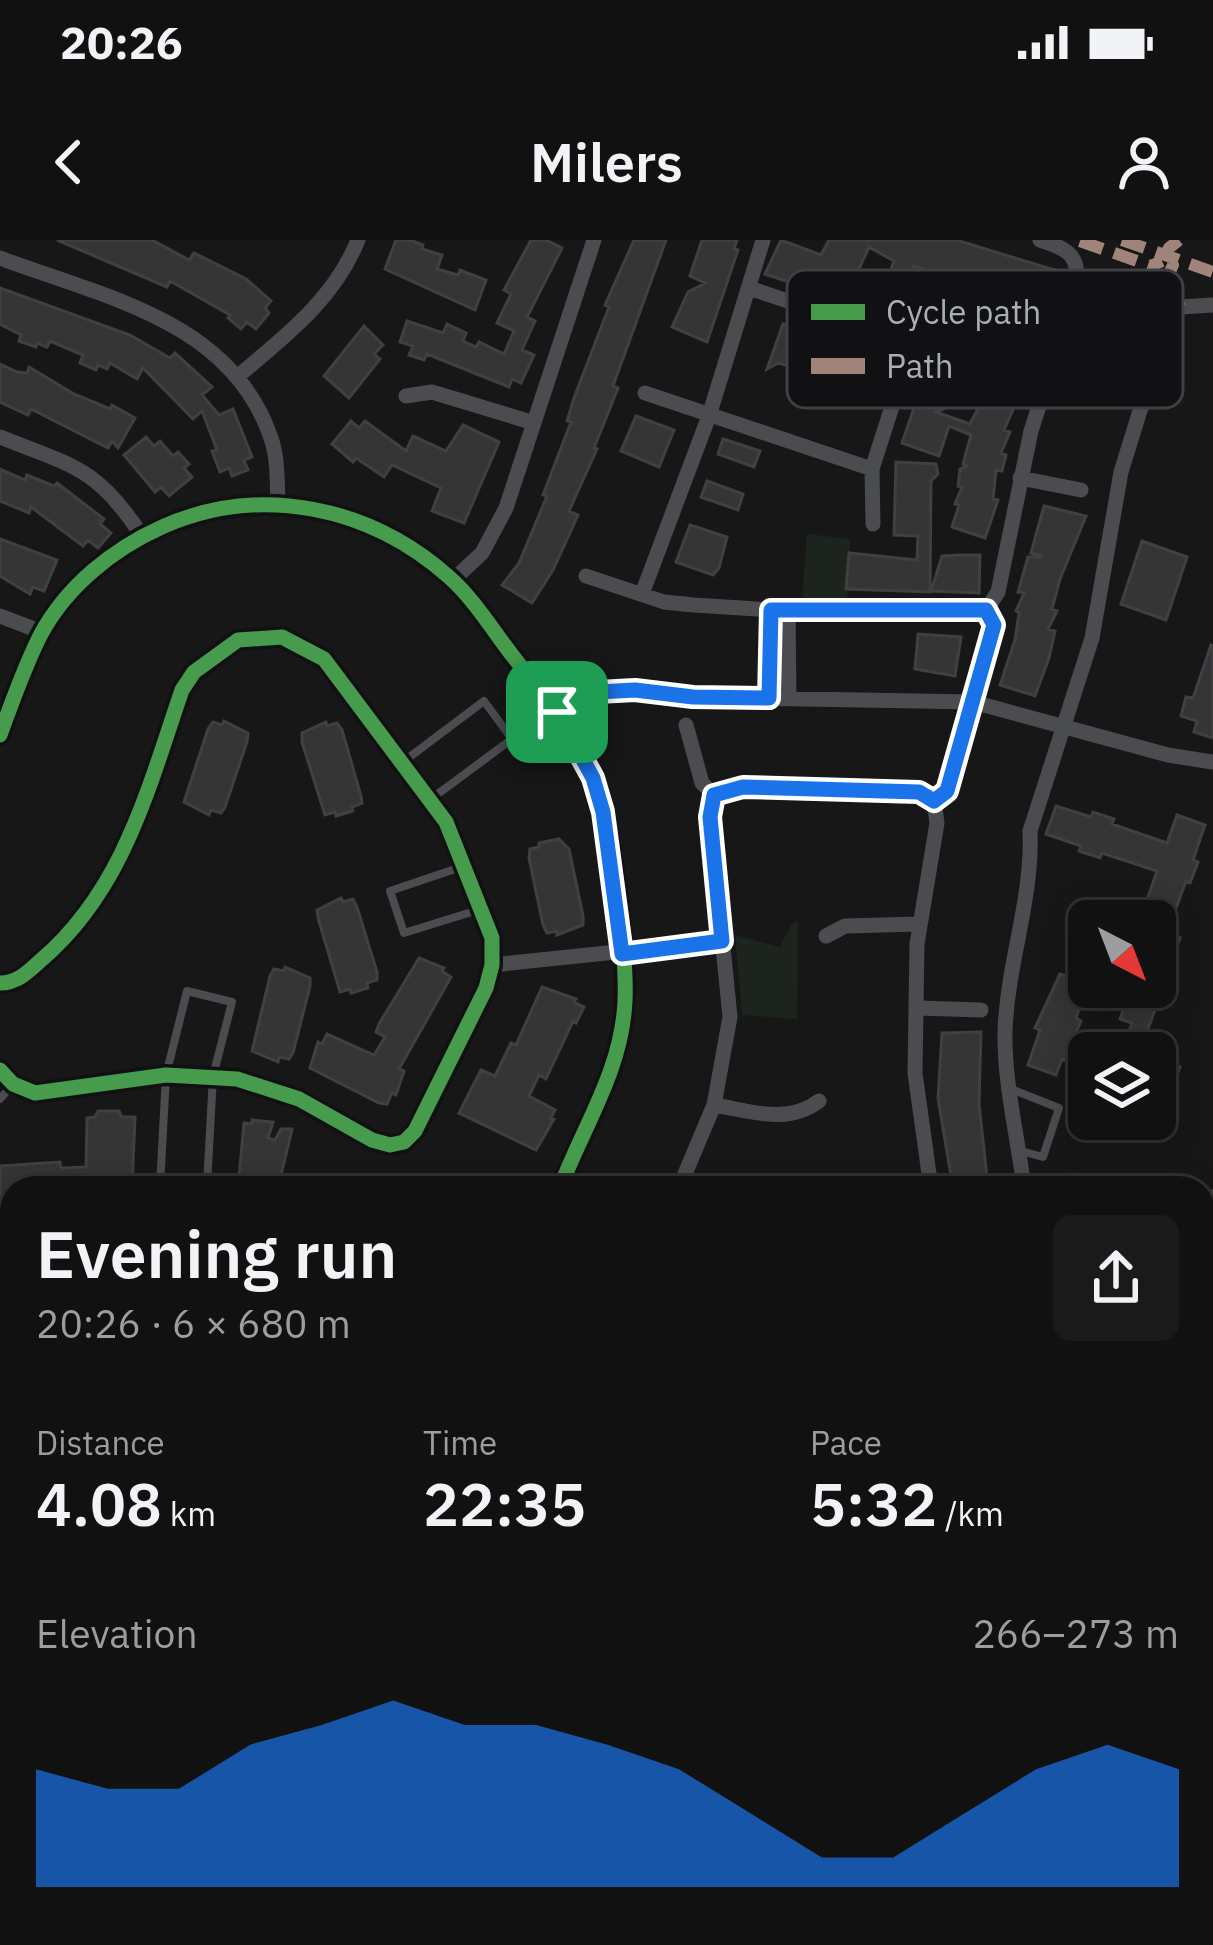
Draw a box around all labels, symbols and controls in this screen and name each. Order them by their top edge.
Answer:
text: 20:26 [60,13,183,71]
text: Milers [530,127,683,197]
icon: back [36,129,102,195]
icon: person [1111,129,1177,195]
legend [787,270,1183,408]
text: Cycle path [886,290,1041,333]
text: Path [886,344,954,387]
pin [506,661,608,763]
icon: arrive [524,679,590,745]
north arrow [1068,900,1176,1008]
map controls [1068,900,1176,1140]
button: layers [1068,1032,1176,1140]
text: Evening run [36,1210,397,1296]
button: share [1053,1215,1179,1341]
text: 20:26 · 6 × 680 m [36,1298,351,1349]
text: Distance [36,1421,165,1464]
text: Time [423,1421,497,1464]
text: Pace [810,1421,882,1464]
text: 4.08 [36,1464,162,1543]
text: 22:35 [423,1464,586,1543]
text: 5:32 [810,1464,937,1543]
text: km [162,1492,216,1535]
text: /km [937,1492,1004,1535]
text: Elevation [36,1608,198,1659]
text: 266–273 m [972,1608,1179,1659]

